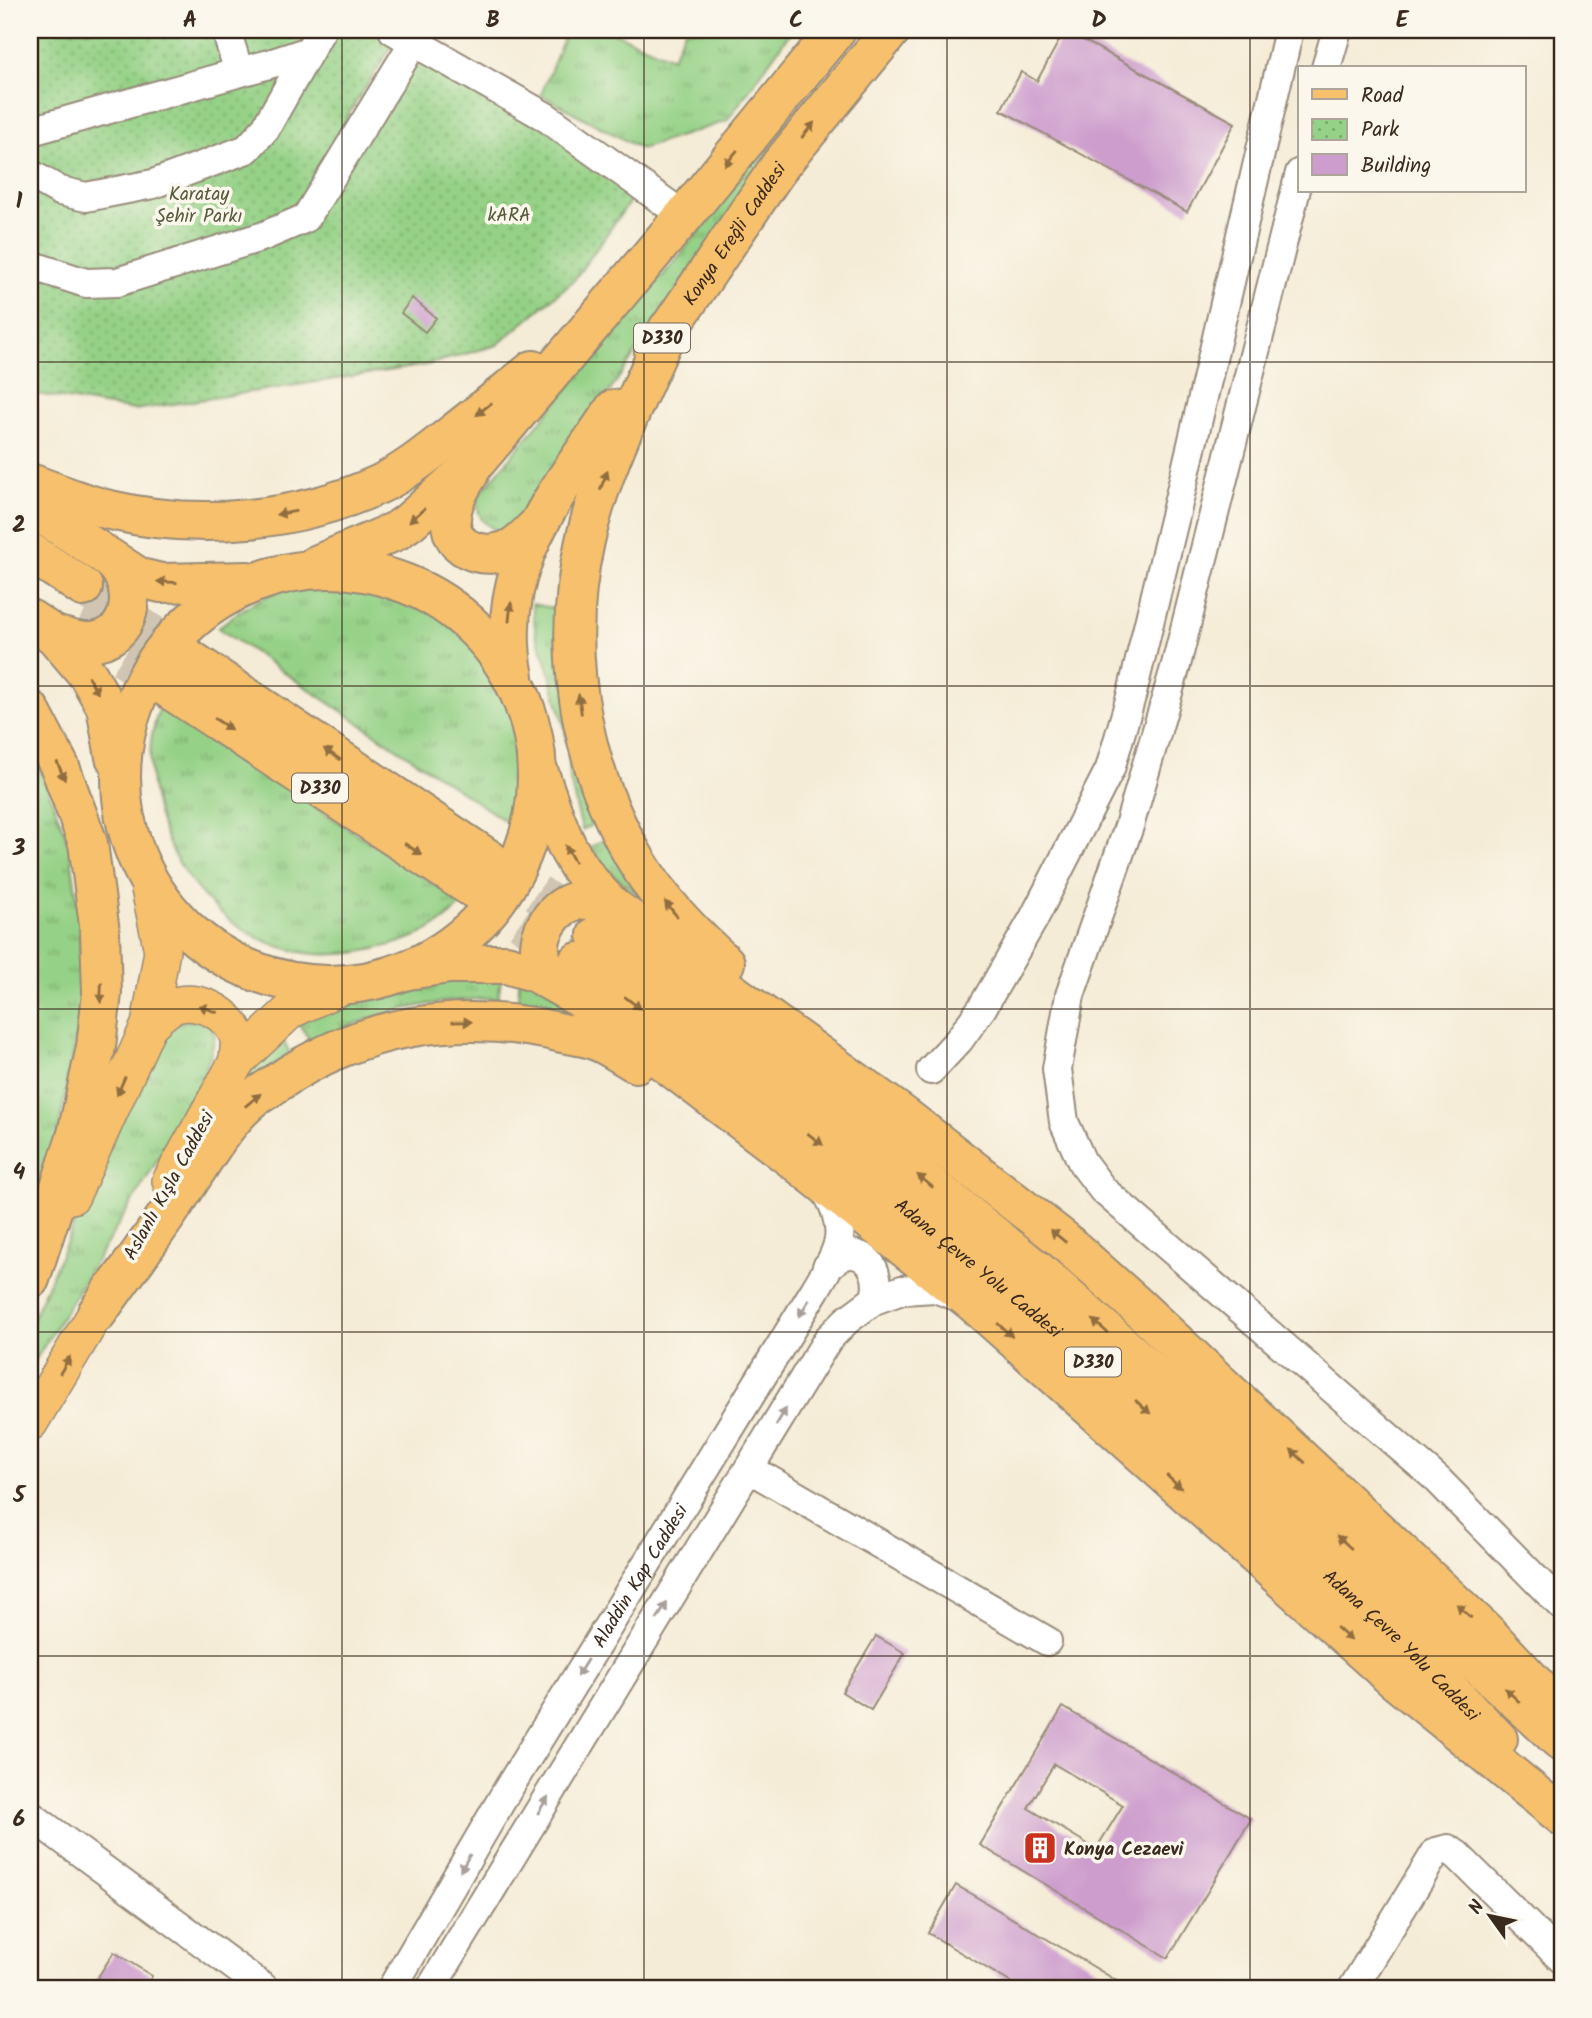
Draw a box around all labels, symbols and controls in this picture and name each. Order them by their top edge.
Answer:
text: A [183,3,197,39]
text: B [486,3,500,39]
text: C [789,3,803,39]
text: D [1091,3,1107,39]
text: E [1396,3,1410,39]
legend [1298,66,1526,192]
text: Road [1361,80,1404,113]
text: Park [1361,114,1399,147]
one-way arrow [800,122,815,139]
one-way arrow [724,150,739,167]
text: Building [1361,150,1431,183]
street label: Konya Ereğli Caddesi [676,156,796,312]
park label: Karatay Şehir Parkı [156,180,242,232]
text: 1 [16,184,23,220]
park label: kARA [487,201,531,231]
road number: D330 [634,324,690,352]
one-way arrow [476,401,493,416]
one-way arrow [598,470,609,491]
one-way arrow [275,507,297,518]
one-way arrow [408,507,426,523]
text: 2 [12,508,26,544]
one-way arrow [156,577,178,588]
one-way arrow [505,601,516,623]
one-way arrow [87,675,100,694]
one-way arrow [575,692,586,714]
one-way arrow [214,717,232,731]
one-way arrow [322,748,342,761]
one-way arrow [55,761,67,781]
road number: D330 [292,774,348,802]
text: 3 [12,831,26,867]
one-way arrow [404,842,423,855]
one-way arrow [564,844,576,864]
one-way arrow [665,900,679,918]
one-way arrow [95,982,106,1004]
one-way arrow [624,995,642,1009]
one-way arrow [197,1004,218,1015]
one-way arrow [451,1017,473,1028]
one-way arrow [116,1076,127,1096]
one-way arrow [244,1093,262,1108]
street label: Aslanlı Kışla Caddesi [116,1105,224,1266]
one-way arrow [806,1131,824,1146]
text: 4 [13,1155,26,1191]
one-way arrow [917,1173,935,1188]
street label: Adana Çevre Yolu Caddesi [887,1192,1069,1347]
one-way arrow [1049,1228,1067,1244]
one-way arrow [798,1298,811,1317]
one-way arrow [1092,1319,1109,1334]
one-way arrow [996,1322,1013,1338]
road number: D330 [1065,1348,1121,1377]
one-way arrow [59,1356,72,1375]
one-way arrow [1134,1399,1152,1415]
one-way arrow [775,1408,788,1427]
one-way arrow [1290,1448,1307,1464]
one-way arrow [1165,1474,1183,1490]
text: 5 [12,1478,27,1514]
street label: Aladdin Kap Caddesi [585,1498,698,1654]
one-way arrow [1335,1534,1353,1550]
street label: Adana Çevre Yolu Caddesi [1315,1563,1487,1730]
one-way arrow [656,1602,669,1621]
one-way arrow [1456,1604,1473,1620]
one-way arrow [1335,1626,1353,1642]
one-way arrow [576,1659,589,1678]
one-way arrow [1504,1688,1521,1704]
one-way arrow [537,1795,550,1814]
text: 6 [13,1802,25,1838]
building icon: Konya Cezaevi [1021,1829,1059,1867]
place label: Konya Cezaevi [1064,1835,1185,1865]
one-way arrow [459,1854,471,1873]
north arrow [1456,1882,1526,1952]
text: N [1462,1895,1493,1921]

